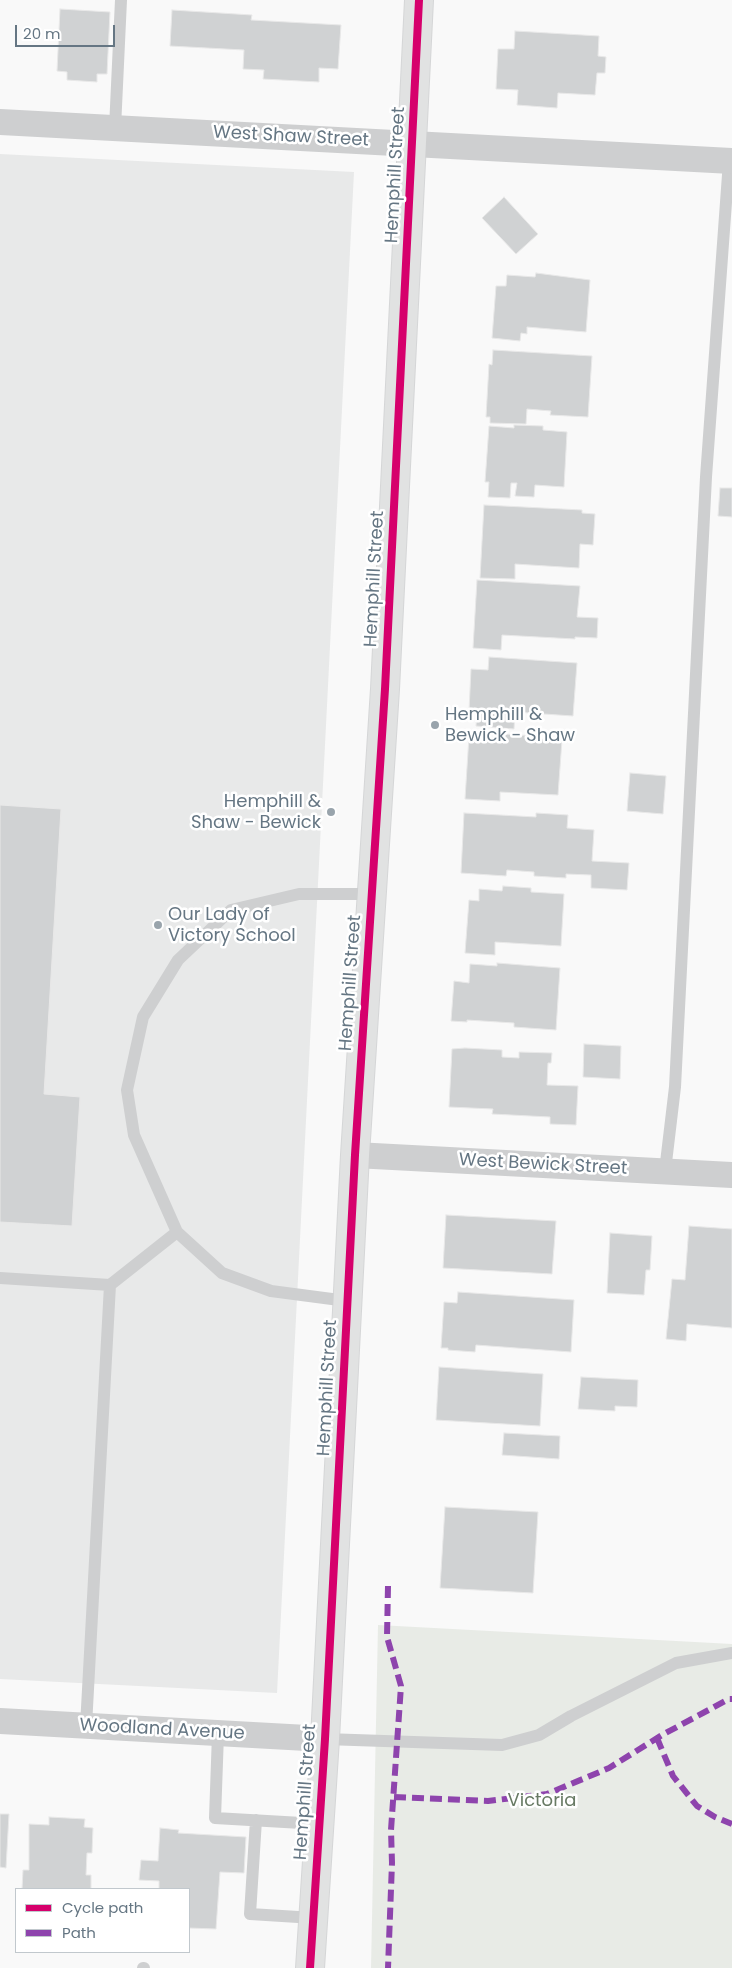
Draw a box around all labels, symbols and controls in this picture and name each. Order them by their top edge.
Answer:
scale bar [18,15,118,47]
text: 20 m [23,23,61,44]
street label: Hemphill Street [382,106,410,244]
street label: West Shaw Street [213,122,369,152]
street label: Hemphill Street [361,510,389,648]
place label: Hemphill & Bewick - Shaw [445,704,575,746]
marker: Hemphill & Bewick - Shaw [429,719,441,731]
place label: Hemphill & Shaw - Bewick [191,791,321,834]
marker: Hemphill & Shaw - Bewick [325,806,337,818]
place label: Our Lady of Victory School [168,904,296,946]
street label: Hemphill Street [335,914,367,1052]
marker: Our Lady of Victory School [152,919,164,931]
street label: West Bewick Street [458,1150,628,1180]
street label: Hemphill Street [314,1319,342,1457]
street label: Woodland Avenue [79,1715,245,1745]
street label: Hemphill Street [290,1723,322,1861]
park label: Victoria [508,1790,576,1812]
legend [15,1888,190,1953]
text: Cycle path [62,1897,143,1918]
text: Path [62,1922,96,1943]

